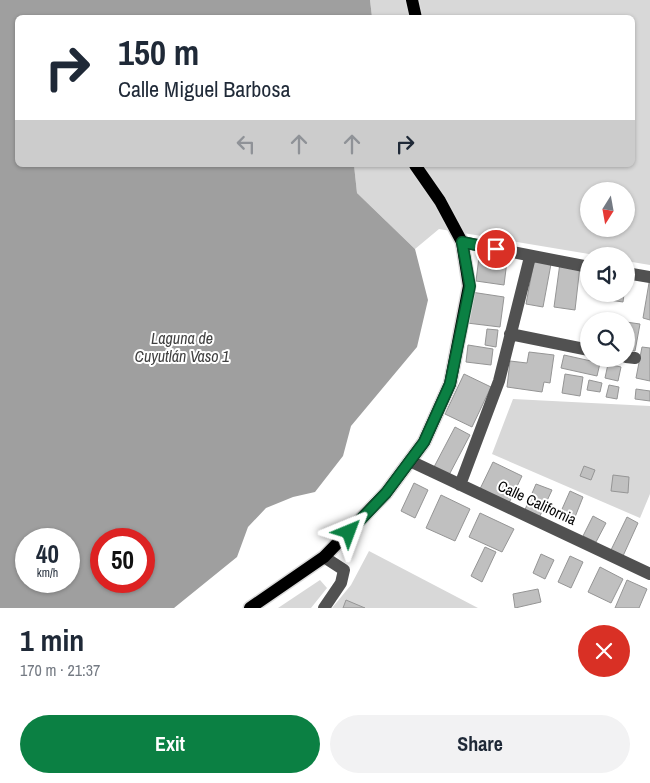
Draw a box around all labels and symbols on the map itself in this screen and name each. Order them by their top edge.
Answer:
north arrow [580,182,635,238]
pin [475,228,517,270]
water label: Laguna de Cuyutlán Vaso 1 [134,327,230,367]
street label: Calle California [494,475,580,530]
position arrow [322,505,374,557]
speed limit sign: 50 [90,528,155,593]

